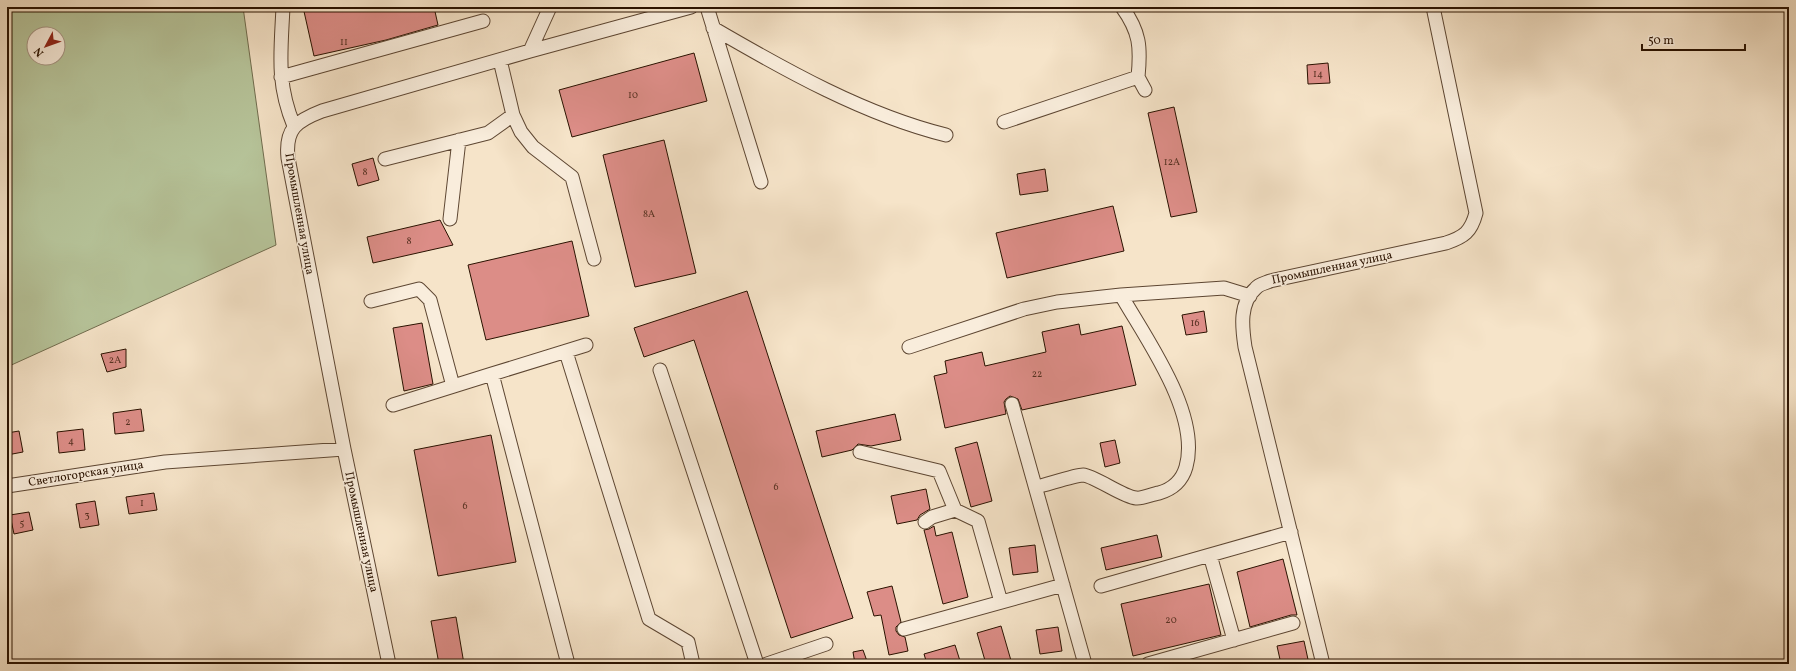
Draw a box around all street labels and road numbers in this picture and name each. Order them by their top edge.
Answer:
street label: Промышленная улица [280,152,318,276]
street label: Промышленная улица [1270,247,1394,289]
street label: Светлогорская улица [27,457,145,491]
street label: Промышленная улица [340,470,382,594]

